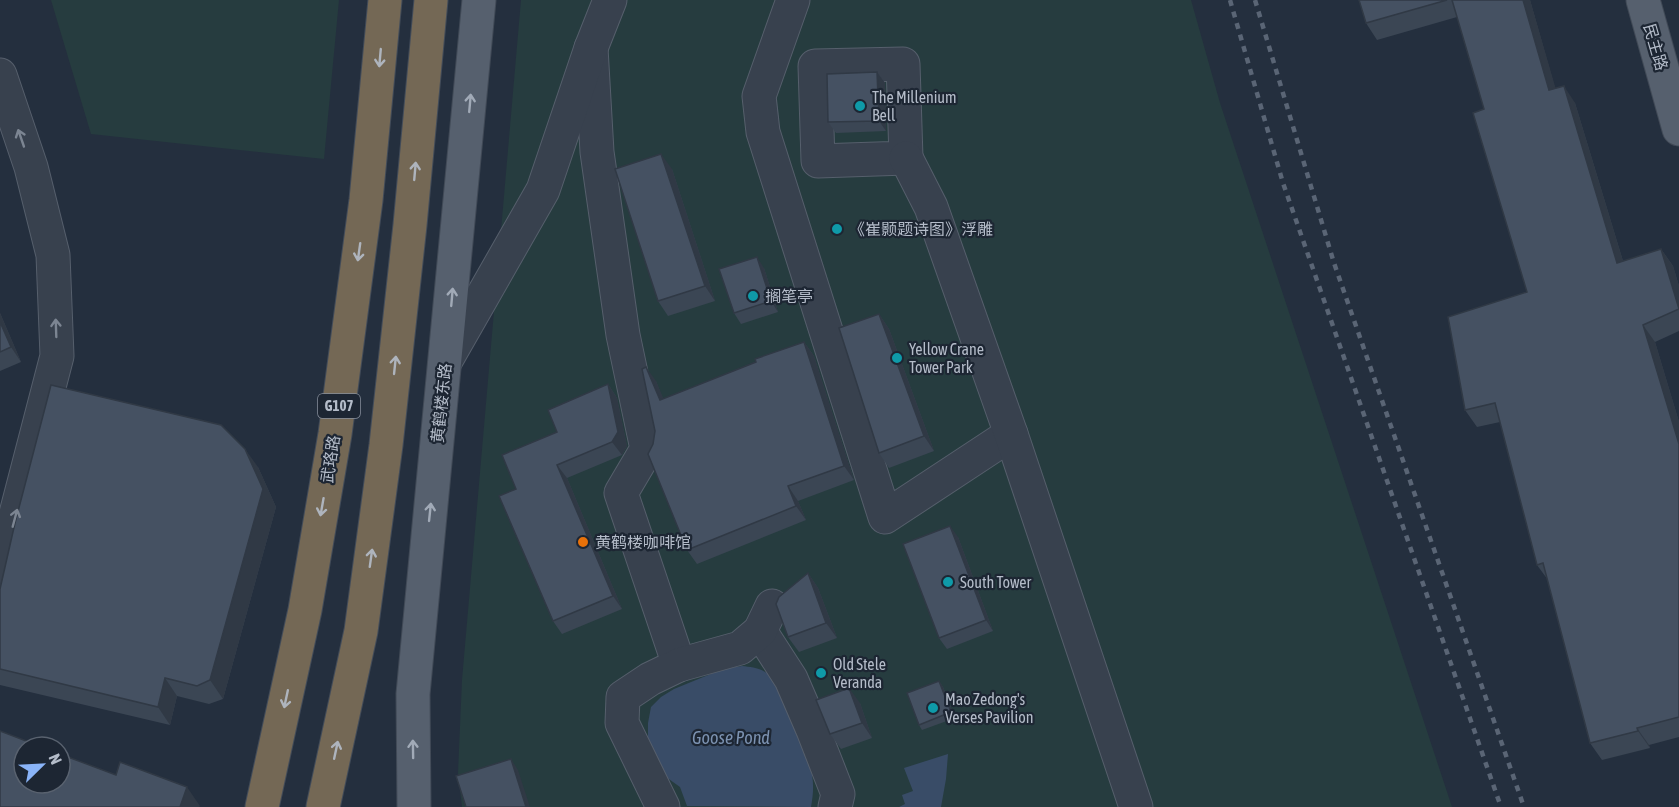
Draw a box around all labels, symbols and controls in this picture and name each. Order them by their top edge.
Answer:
street label: 民主路 [1641,21,1671,73]
one-way arrow [374,48,385,68]
place label: The Millenium Bell [872,88,957,124]
one-way arrow [464,94,475,114]
marker: The Millenium Bell [853,99,867,113]
one-way arrow [15,129,26,148]
one-way arrow [410,161,421,181]
place label: 《崔颢题诗图》浮雕 [849,220,993,238]
marker: 《崔颢题诗图》浮雕 [830,222,844,236]
one-way arrow [353,242,364,262]
place label: 搁笔亭 [765,287,813,305]
one-way arrow [447,288,458,308]
marker: 搁笔亭 [746,289,760,303]
one-way arrow [50,319,62,339]
place label: Yellow Crane Tower Park [909,340,984,376]
marker: Yellow Crane Tower Park [890,351,904,365]
one-way arrow [390,355,401,375]
street label: 黄鹤楼东路 [428,362,454,444]
road number: G107 [318,394,360,418]
street label: 武珞路 [317,434,343,484]
one-way arrow [317,497,328,517]
one-way arrow [424,503,435,523]
one-way arrow [9,509,21,528]
place label: 黄鹤楼咖啡馆 [595,533,691,551]
marker: 黄鹤楼咖啡馆 [576,535,590,549]
one-way arrow [365,549,376,569]
place label: South Tower [960,573,1032,591]
marker: South Tower [941,575,955,589]
place label: Old Stele Veranda [833,655,886,691]
marker: Old Stele Veranda [814,666,828,680]
one-way arrow [280,689,291,708]
place label: Mao Zedong's Verses Pavilion [945,690,1034,726]
marker: Mao Zedong's Verses Pavilion [926,701,940,715]
water label: Goose Pond [692,727,770,748]
north arrow [12,735,72,795]
one-way arrow [408,739,419,759]
one-way arrow [330,741,342,760]
text: N [46,751,66,767]

